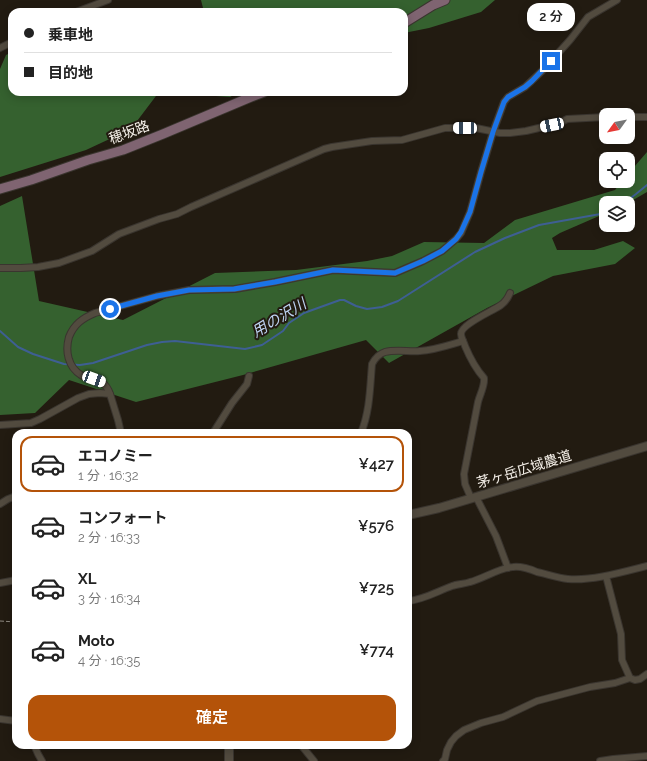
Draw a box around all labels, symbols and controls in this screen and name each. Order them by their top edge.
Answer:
callout: 2 分 [527,3,575,31]
text: 2 分 [539,9,563,24]
text: 乗車地 [48,26,93,44]
route end [542,52,560,70]
text: 目的地 [48,64,93,82]
north arrow [599,108,635,144]
map controls [599,108,635,232]
street label: 穂坂路 [107,117,151,147]
car [539,117,565,133]
car [453,122,477,134]
button: locate [599,152,635,188]
button: layers [599,196,635,232]
water label: 用の沢川 [249,294,311,341]
route start [101,300,119,318]
car [81,369,107,389]
icon: car [30,446,66,482]
text: エコノミー [78,447,153,465]
street label: 茅ヶ岳広域農道 [475,447,573,491]
text: ¥427 [359,455,394,473]
text: 1 分 · 16:32 [78,468,139,483]
icon: car [30,508,66,544]
text: コンフォート [78,509,168,527]
text: ¥576 [358,517,394,535]
text: 2 分 · 16:33 [78,530,140,545]
icon: car [30,570,66,606]
text: XL [78,570,96,588]
text: ¥725 [359,579,394,597]
text: 3 分 · 16:34 [78,591,140,606]
icon: car [30,632,66,668]
text: Moto [78,632,115,650]
text: ¥774 [359,641,394,659]
text: 4 分 · 16:35 [78,653,140,668]
button: 確定 [28,695,396,741]

